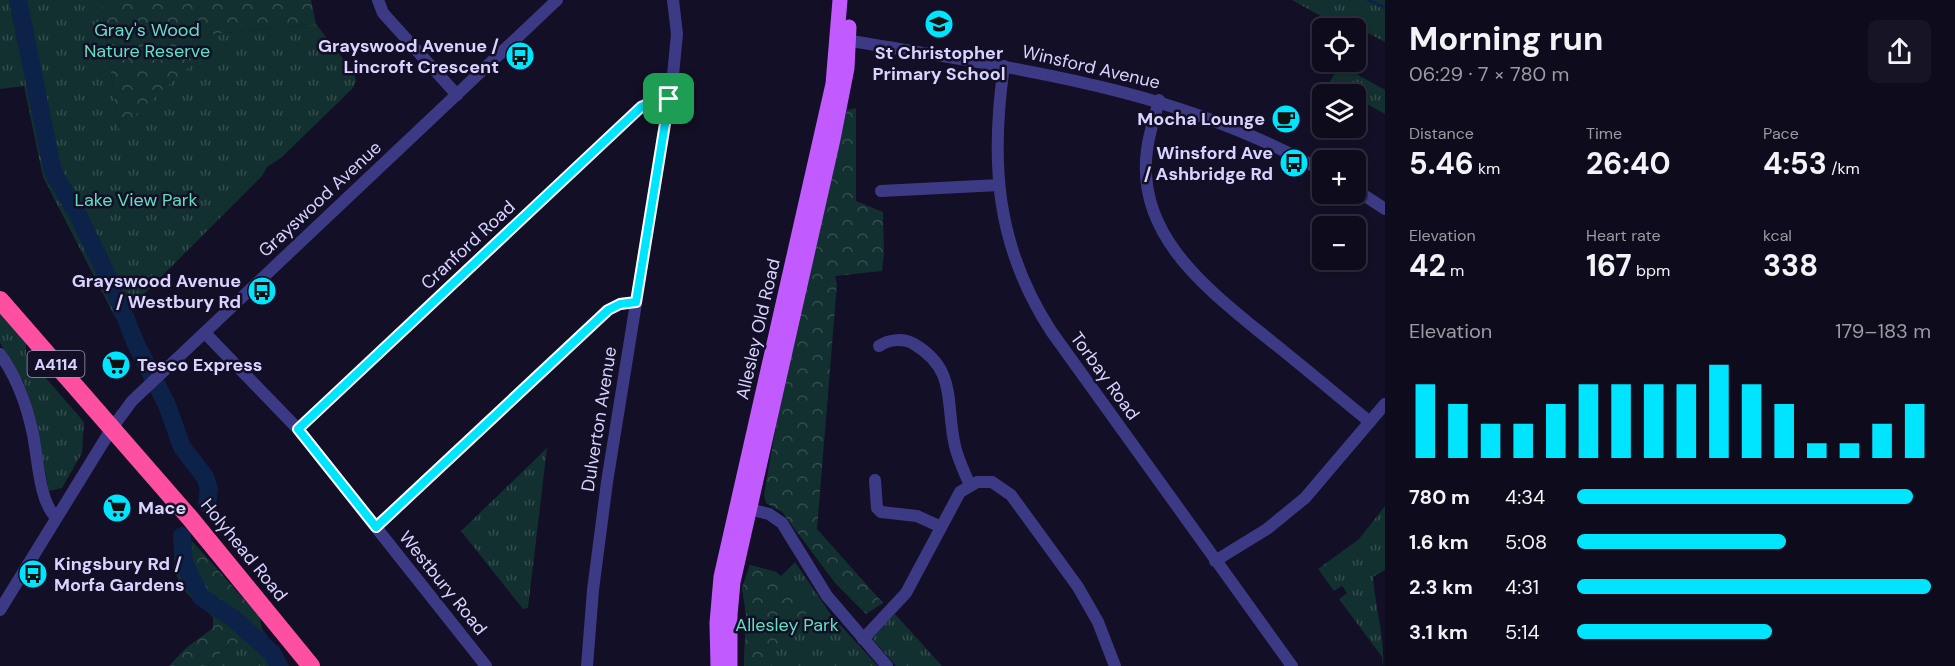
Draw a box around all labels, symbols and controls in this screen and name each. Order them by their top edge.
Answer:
school or university icon: St Christopher Primary School [923,8,955,40]
text: Morning run [1409,17,1603,60]
park label: Gray's Wood Nature Reserve [84,18,210,63]
map controls [1312,18,1366,270]
button: locate [1312,18,1366,72]
button: share [1868,20,1931,83]
place label: Grayswood Avenue / Lincroft Crescent [318,34,499,79]
street label: Winsford Avenue [1020,39,1162,95]
bus stop icon: Grayswood Avenue / Lincroft Crescent [504,40,536,72]
place label: St Christopher Primary School [873,41,1005,86]
text: 06:29 · 7 × 780 m [1409,61,1569,87]
pin [643,73,694,124]
icon: arrive [652,82,685,115]
button: layers [1312,84,1366,138]
cafe icon: Mocha Lounge [1270,103,1302,135]
place label: Mocha Lounge [1137,107,1265,131]
text: Distance [1409,123,1474,144]
text: Time [1586,123,1622,144]
text: Pace [1763,123,1799,144]
street label: Grayswood Avenue [253,136,387,262]
place label: Winsford Ave / Ashbridge Rd [1144,141,1273,186]
text: 5.46 [1409,144,1474,183]
text: 26:40 [1586,144,1671,183]
text: 4:53 [1763,144,1827,183]
bus stop icon: Winsford Ave / Ashbridge Rd [1278,147,1310,179]
button: + [1312,150,1366,204]
text: km [1474,158,1500,179]
text: /km [1827,158,1860,179]
park label: Lake View Park [74,188,198,212]
street label: Cranford Road [416,195,520,295]
button: − [1312,216,1366,270]
text: Elevation [1409,225,1476,246]
text: Heart rate [1586,225,1661,246]
text: kcal [1763,225,1792,246]
text: 42 [1409,246,1446,285]
text: 167 [1586,246,1632,285]
text: 338 [1763,246,1818,285]
street label: Allesley Old Road [730,256,786,402]
text: m [1446,260,1464,281]
text: bpm [1632,260,1670,281]
place label: Grayswood Avenue / Westbury Rd [72,269,241,314]
bus stop icon: Grayswood Avenue / Westbury Rd [246,275,278,307]
text: Elevation [1409,318,1492,344]
text: 179–183 m [1835,318,1931,344]
street label: Torbay Road [1065,327,1145,425]
street label: Dulverton Avenue [576,345,622,493]
supermarket icon: Tesco Express [100,349,132,381]
road number: A4114 [28,351,84,377]
place label: Tesco Express [137,353,262,377]
text: 780 m [1409,484,1470,510]
text: 4:34 [1505,484,1545,510]
supermarket icon: Mace [101,492,133,524]
street label: Holyhead Road [195,494,293,606]
place label: Mace [138,496,186,520]
street label: Westbury Road [394,526,492,640]
text: 1.6 km [1409,529,1468,555]
text: 5:08 [1505,529,1547,555]
place label: Kingsbury Rd / Morfa Gardens [54,552,184,597]
bus stop icon: Kingsbury Rd / Morfa Gardens [17,558,49,590]
text: 2.3 km [1409,574,1473,600]
text: 4:31 [1505,574,1539,600]
park label: Allesley Park [735,613,839,637]
text: 3.1 km [1409,619,1468,645]
text: 5:14 [1505,619,1540,645]

